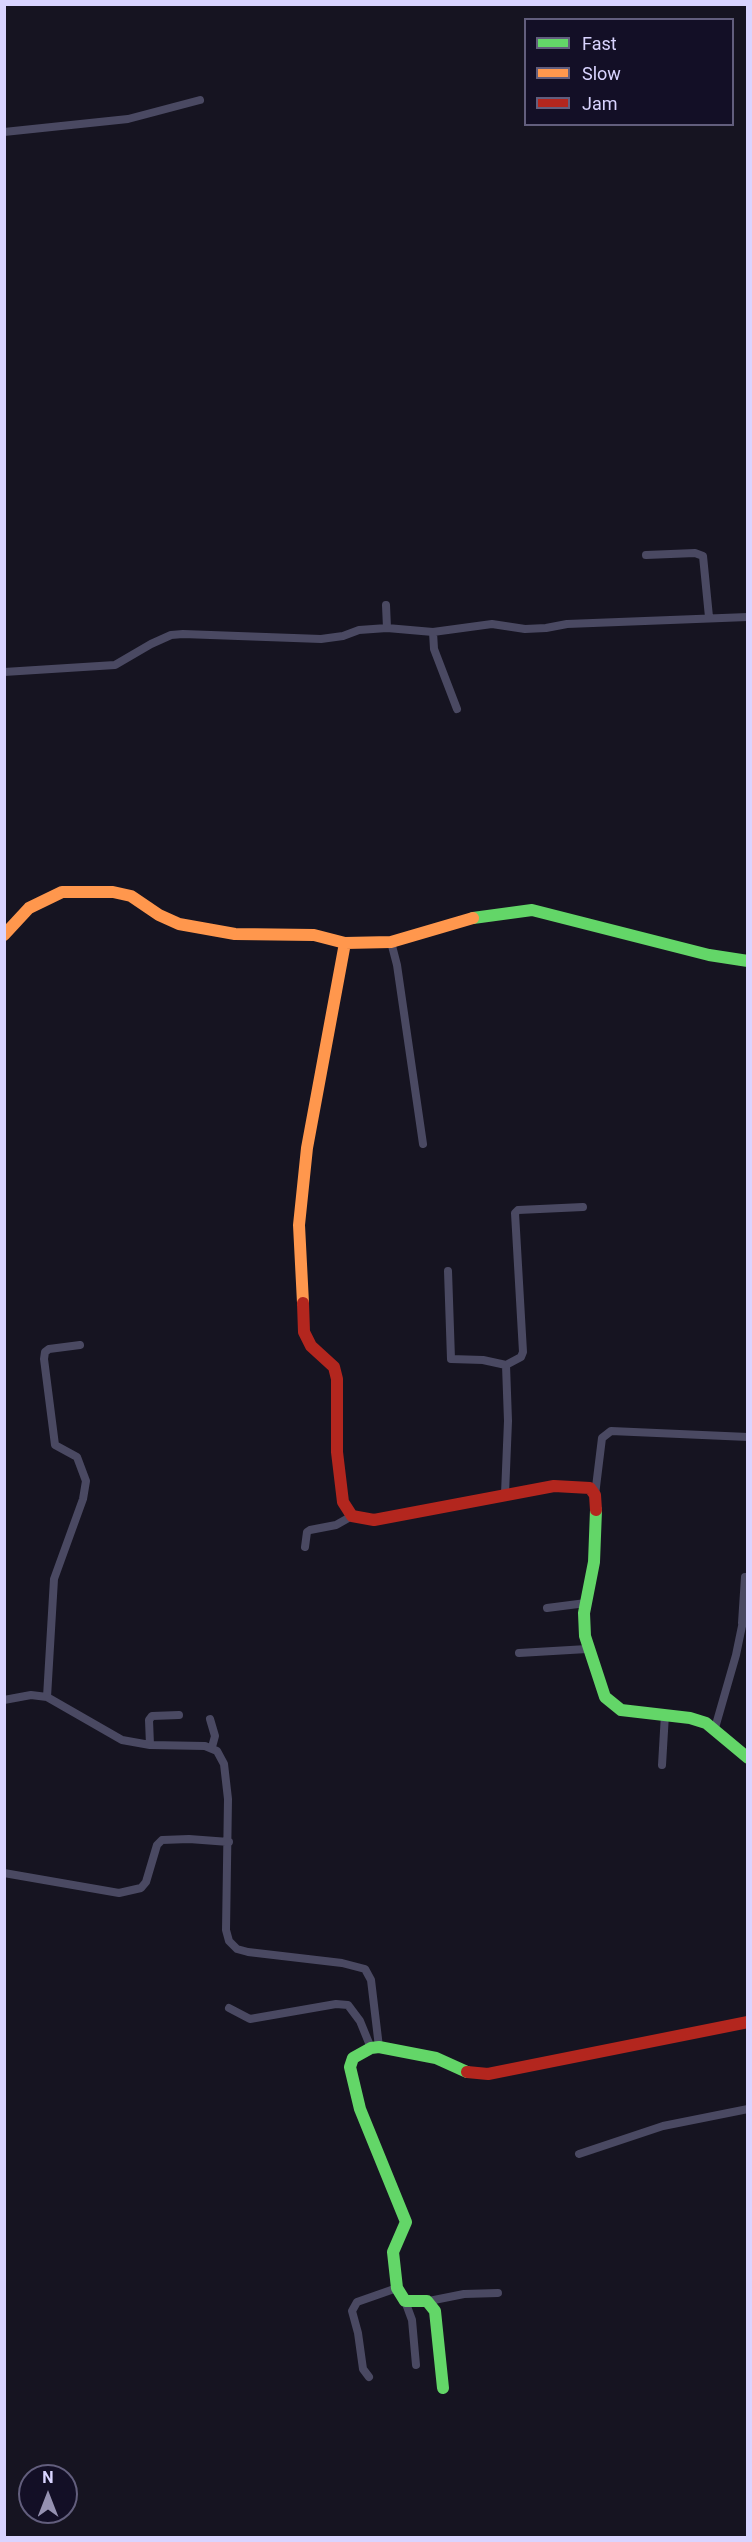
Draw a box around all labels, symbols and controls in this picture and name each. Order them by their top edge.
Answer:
legend [524,18,734,126]
text: Fast [582,33,617,54]
text: Slow [582,63,621,84]
text: Jam [582,93,618,114]
north arrow [18,2464,78,2524]
text: N [42,2468,54,2487]

